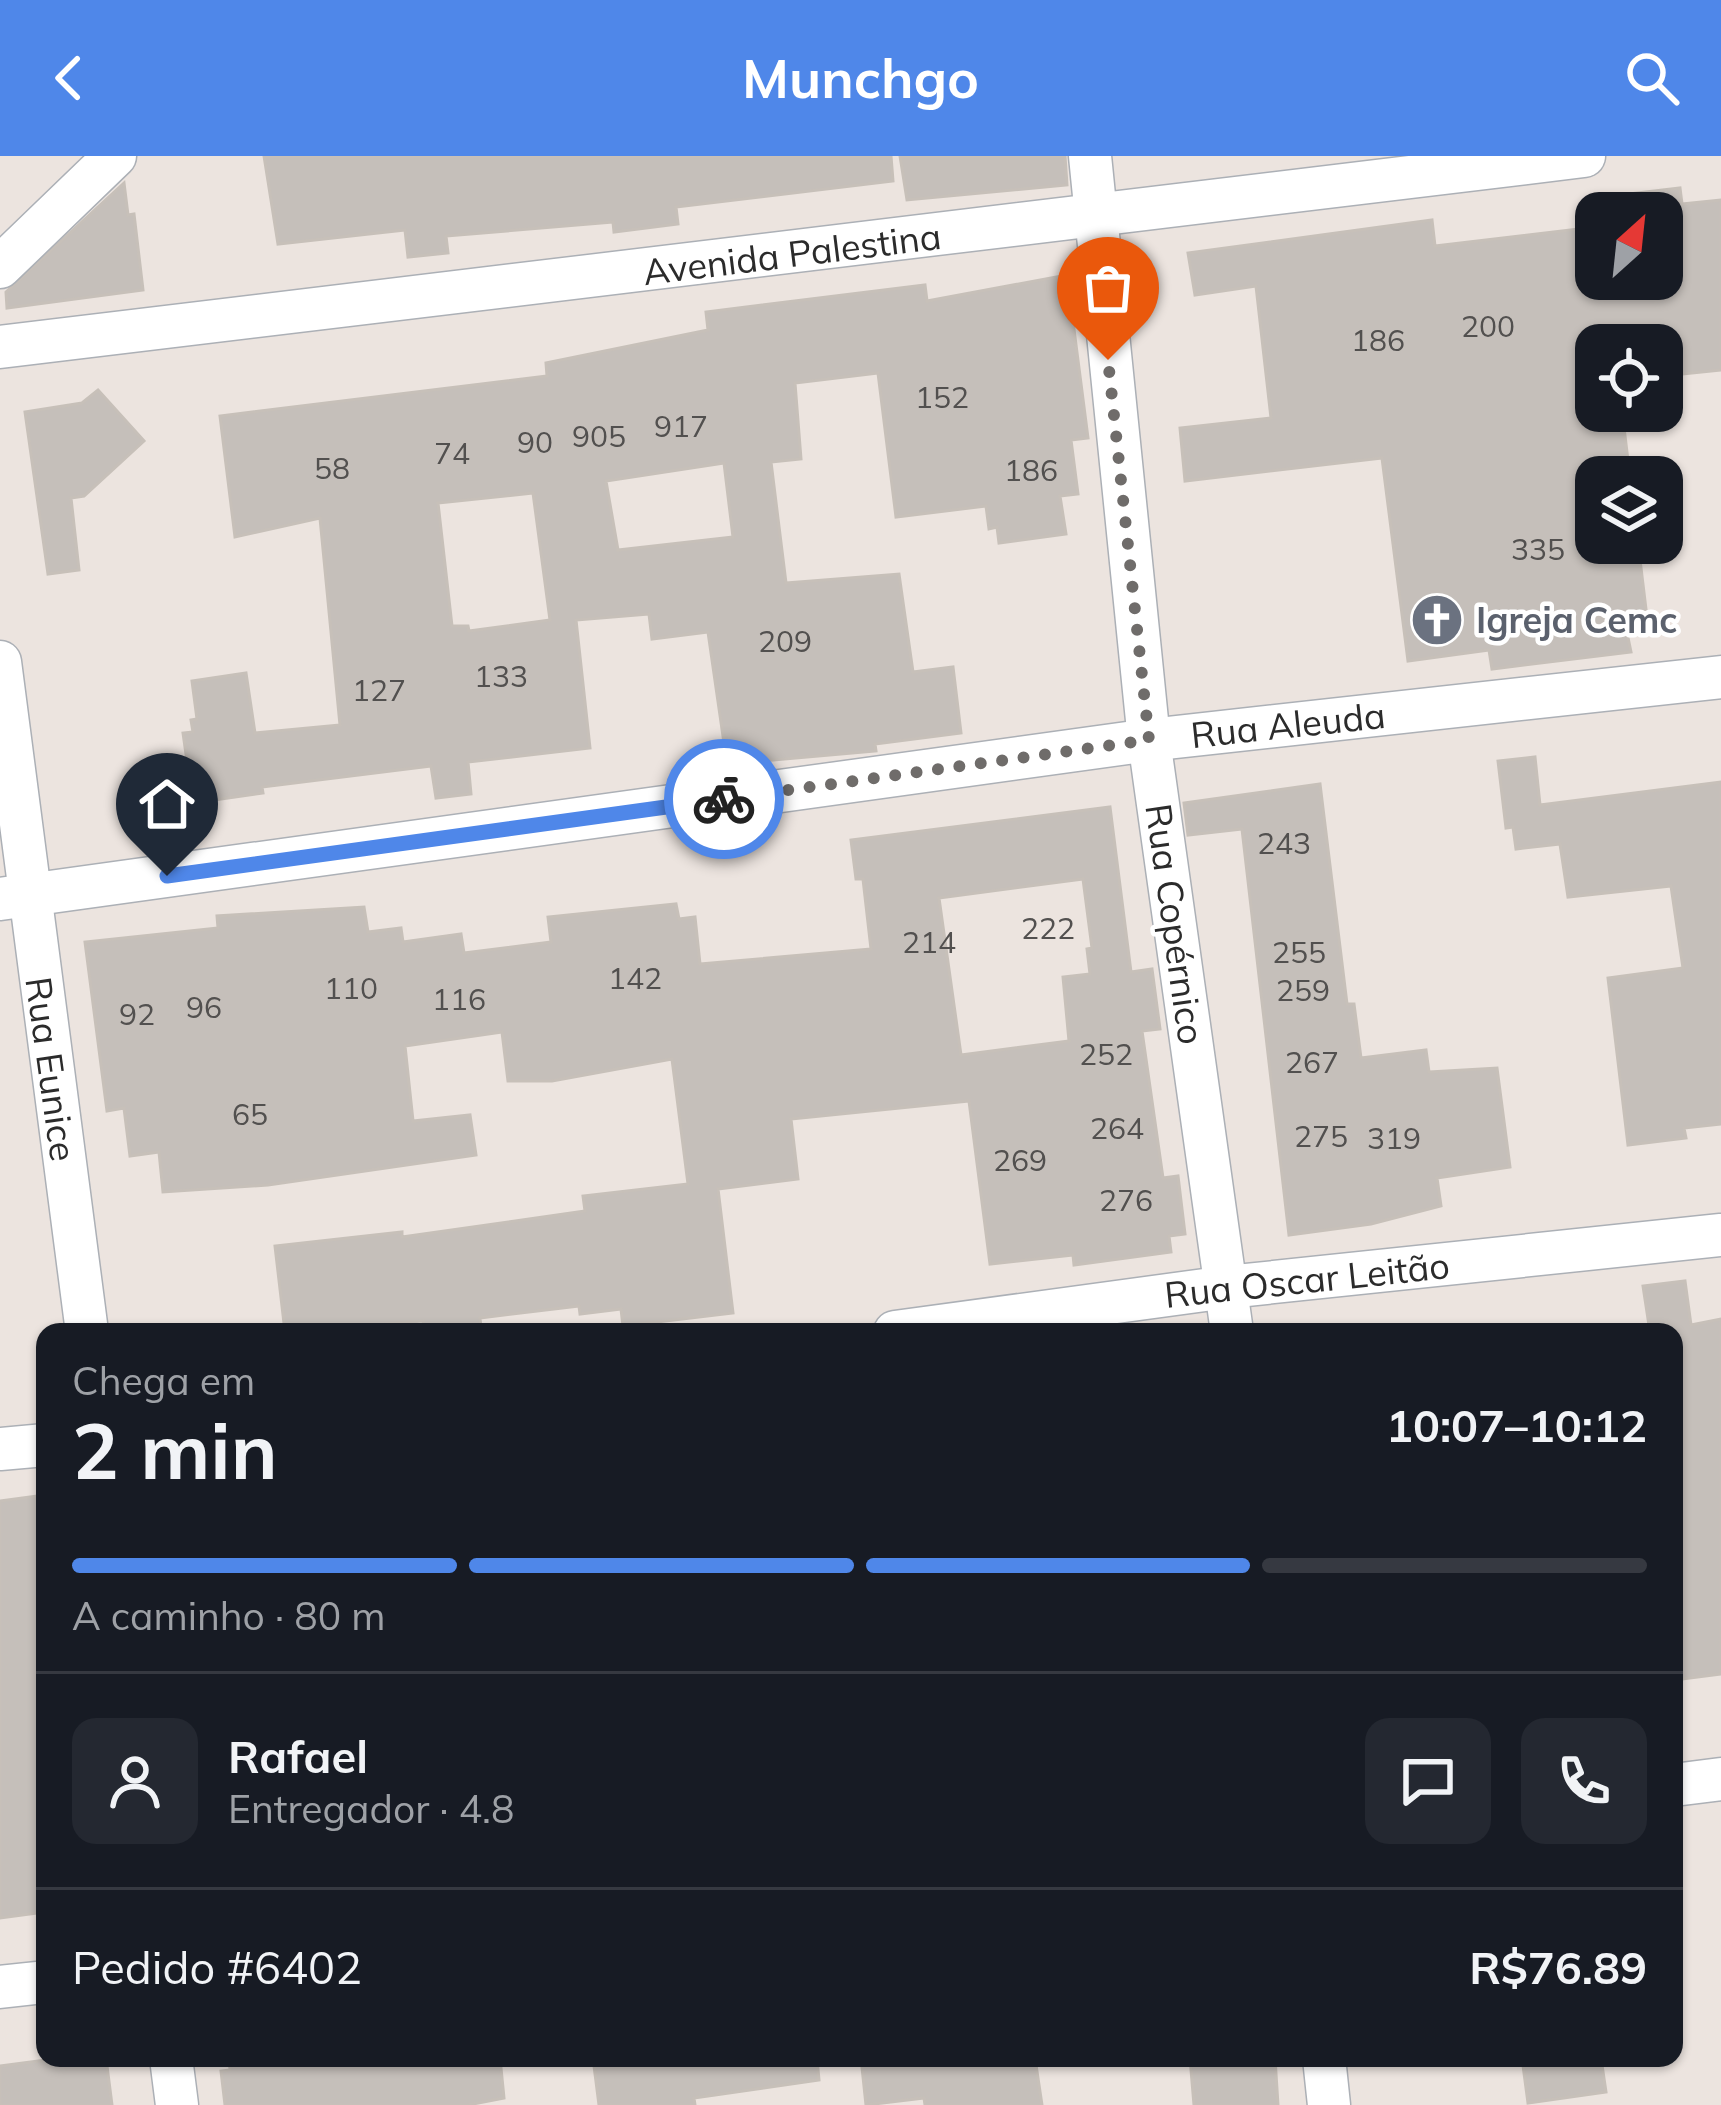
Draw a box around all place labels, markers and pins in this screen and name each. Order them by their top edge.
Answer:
pin [1057,237,1159,360]
church icon: Igreja Cemc [1409,592,1465,648]
place label: Igreja Cemc [1476,597,1677,642]
pin [116,753,218,876]

